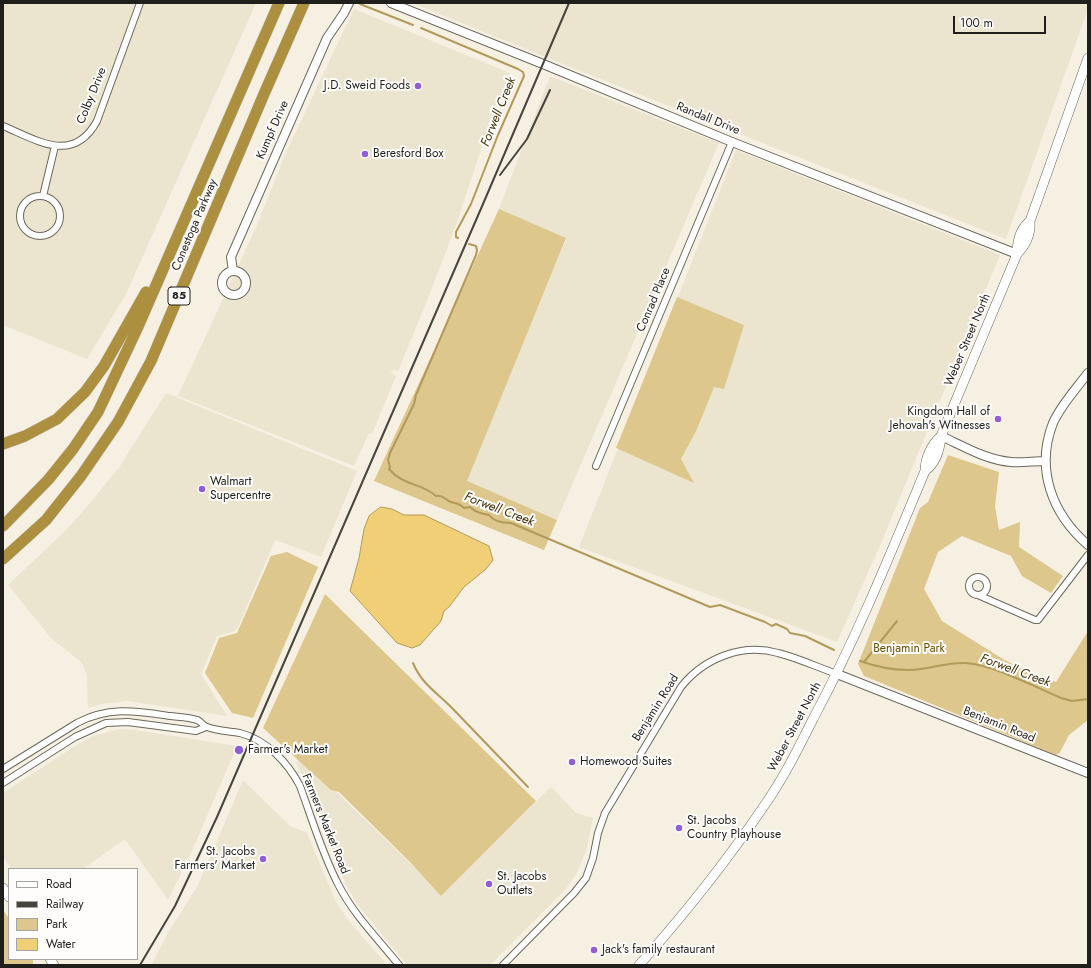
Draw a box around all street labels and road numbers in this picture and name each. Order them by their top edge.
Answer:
street label: Colby Drive [74,66,110,126]
street label: Kumpf Drive [254,98,292,162]
street label: Randall Drive [674,100,742,138]
street label: Conestoga Parkway [169,177,221,273]
street label: Conrad Place [634,266,674,334]
road number: 85 [168,287,190,305]
street label: Weber Street North [942,292,994,388]
street label: Benjamin Road [630,672,682,744]
street label: Weber Street North [765,680,825,774]
street label: Benjamin Road [961,704,1037,746]
street label: Farmers Market Road [298,772,352,876]

